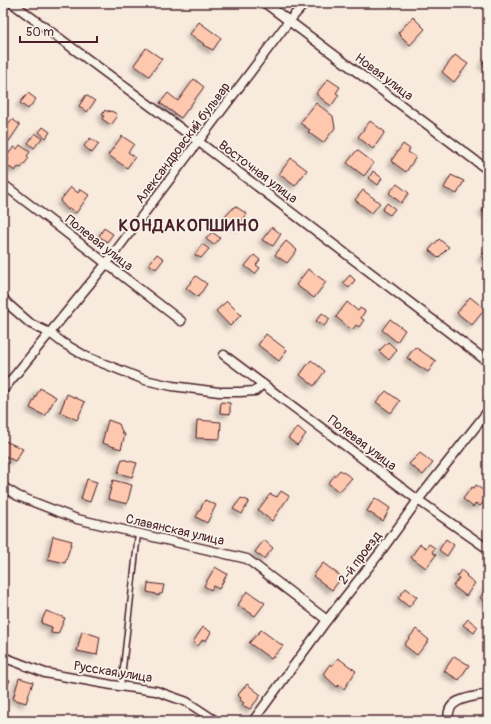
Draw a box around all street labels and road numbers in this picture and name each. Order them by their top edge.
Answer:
street label: Новая улица [352,50,416,104]
street label: Александровский бульвар [132,79,234,207]
street label: Восточная улица [215,137,301,207]
street label: Полевая улица [62,212,136,274]
street label: Полевая улица [325,412,399,474]
street label: Славянская улица [124,511,226,549]
street label: 2-й проезд [335,528,385,588]
street label: Русская улица [73,658,153,686]

